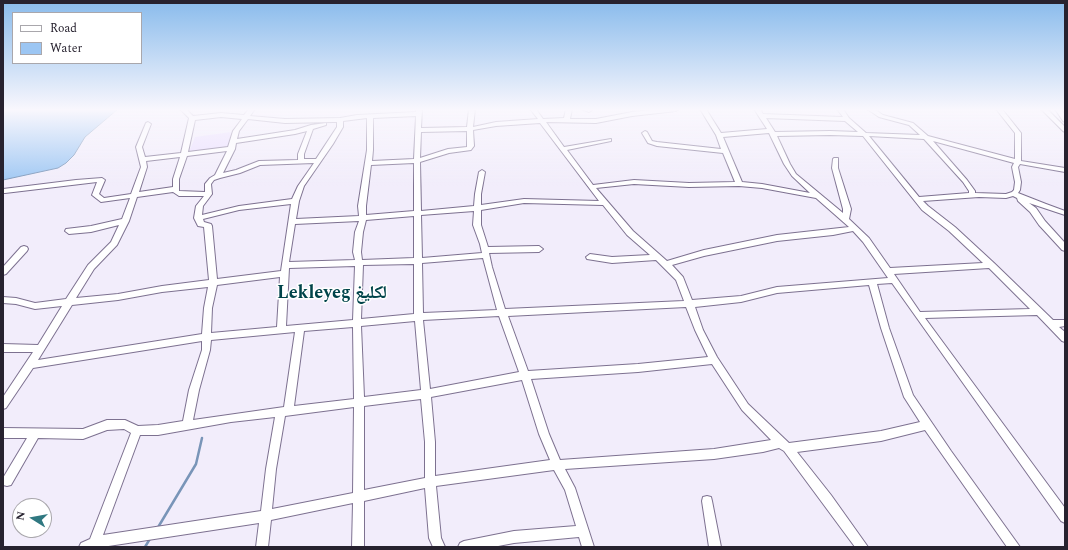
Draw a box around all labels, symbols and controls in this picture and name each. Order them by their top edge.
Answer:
legend [12,12,142,64]
text: Road [50,19,77,38]
text: Water [50,39,82,58]
district label: Lekleyeg لكليغ [277,283,387,305]
north arrow [12,498,52,538]
text: N [12,510,30,522]

